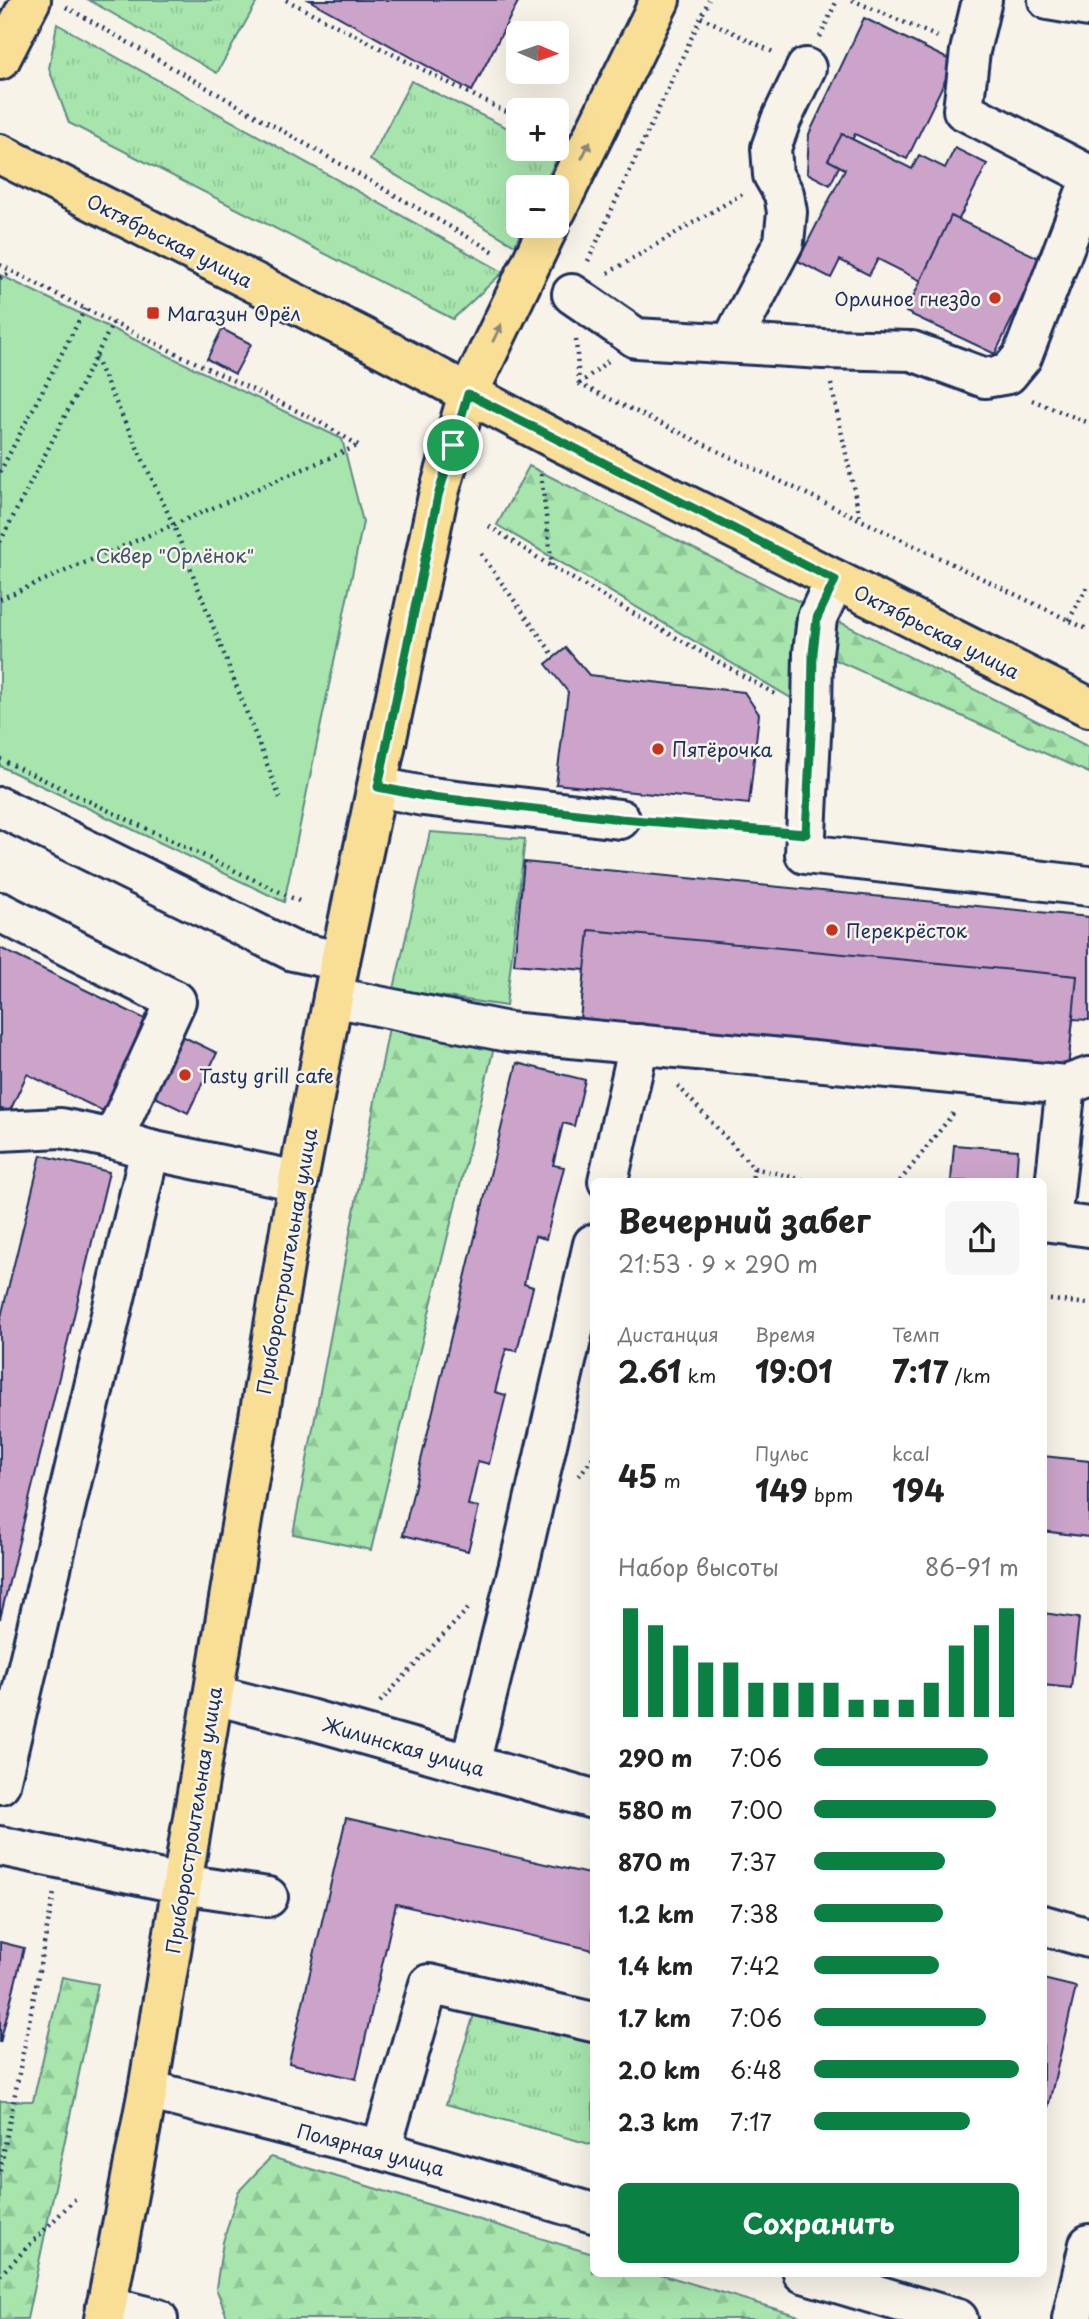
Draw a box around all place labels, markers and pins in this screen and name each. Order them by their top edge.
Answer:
place label: Орлиное гнездо [834,284,981,312]
marker: Орлиное гнездо [987,290,1003,306]
place label: Магазин Орёл [167,299,301,327]
marker: Магазин Орёл [145,305,161,321]
pin [423,415,483,475]
place label: Пятёрочка [672,735,773,763]
marker: Пятёрочка [650,741,666,757]
place label: Перекрёсток [846,916,968,944]
marker: Перекрёсток [824,922,840,938]
place label: Tasty grill cafe [199,1061,334,1089]
marker: Tasty grill cafe [177,1067,193,1083]

